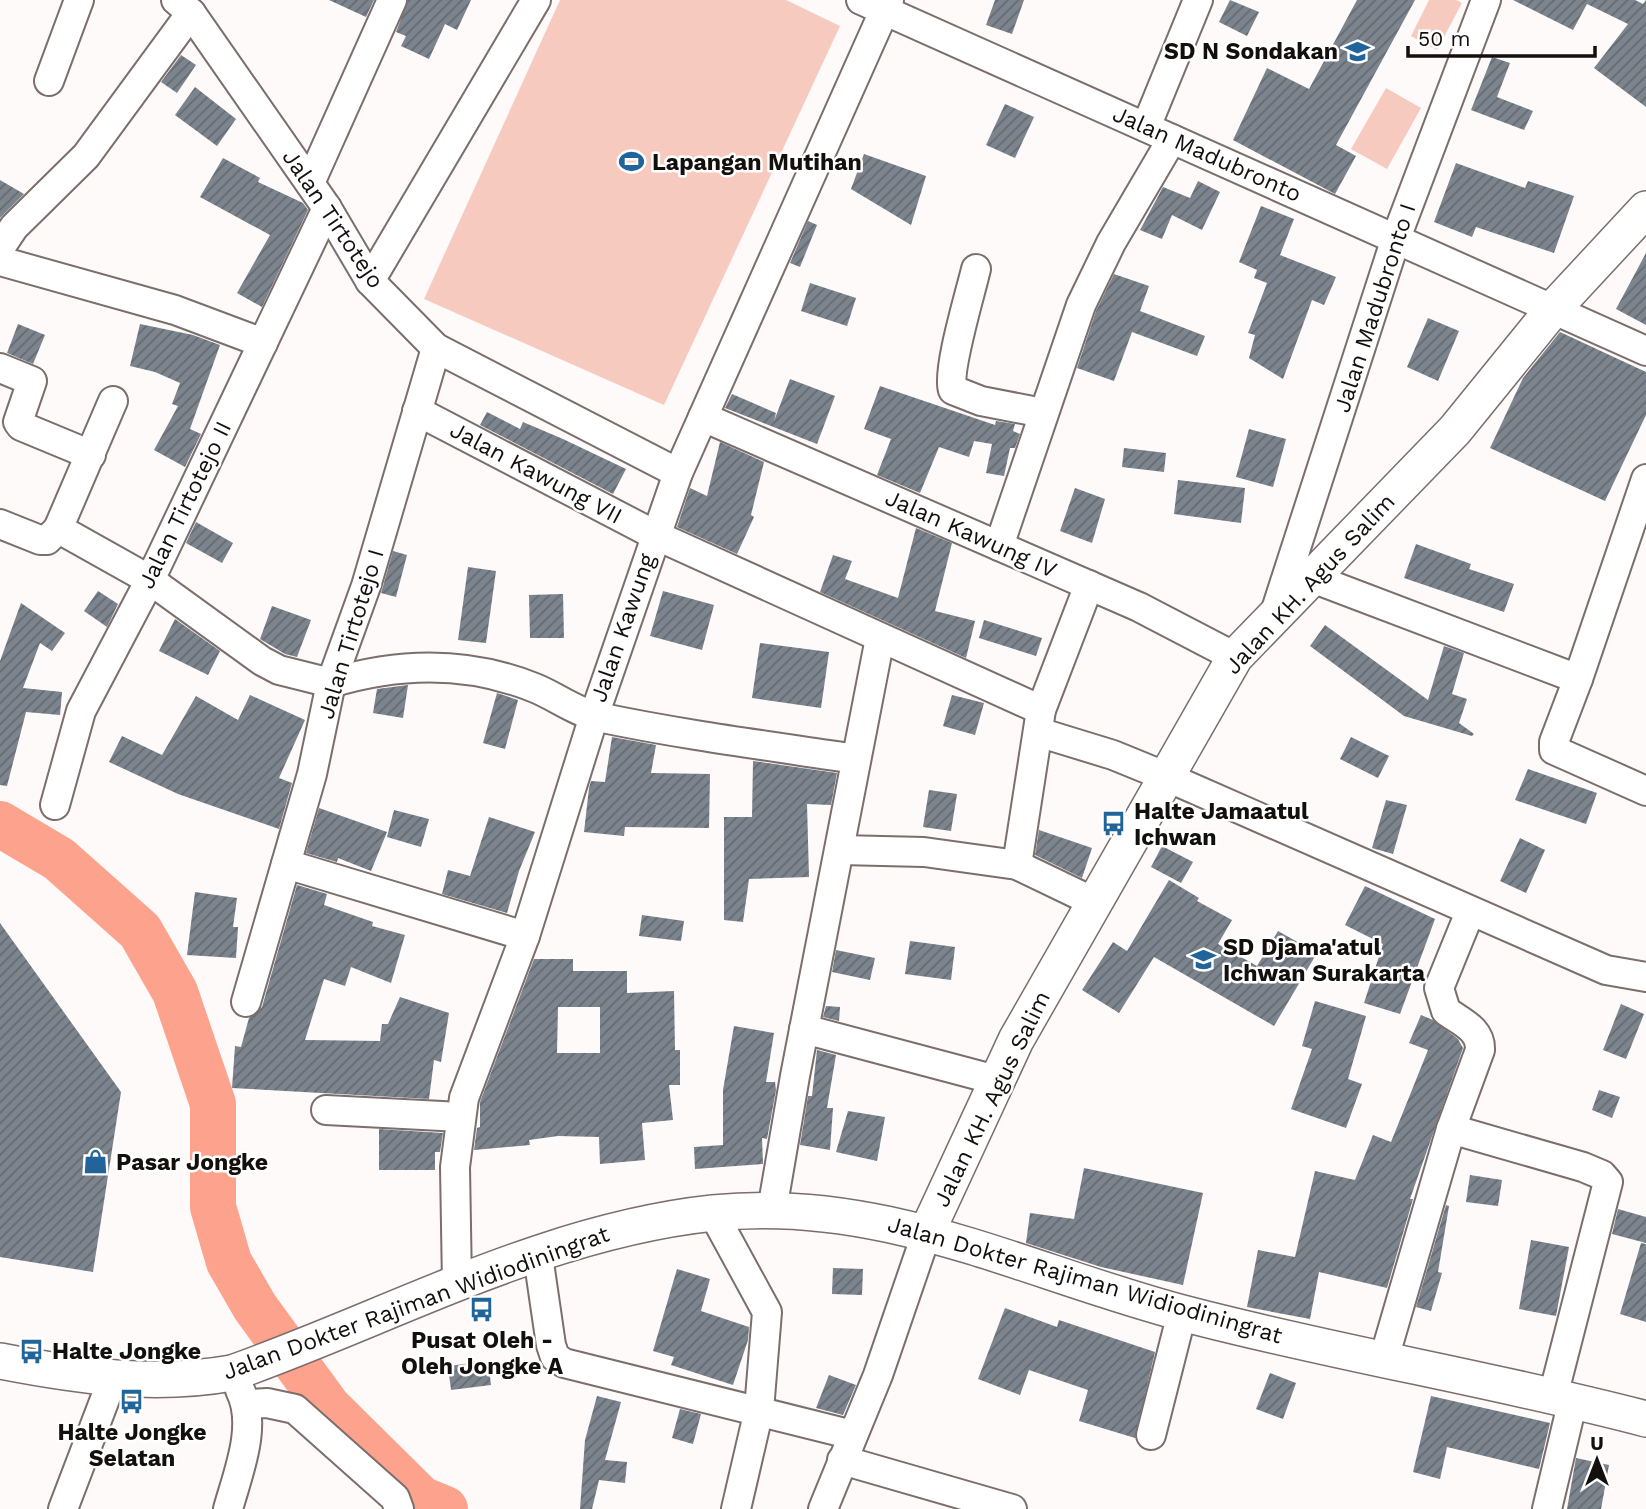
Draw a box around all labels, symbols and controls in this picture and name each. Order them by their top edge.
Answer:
scale bar [1408,14,1595,58]
text: 50 m [1418,26,1470,51]
school or university icon: SD N Sondakan [1344,37,1372,65]
place label: SD N Sondakan [1164,38,1338,65]
street label: Jalan Madubronto [1108,100,1306,208]
street label: Jalan Tirtotejo [277,144,389,294]
sports icon: Lapangan Mutihan [618,148,646,176]
place label: Lapangan Mutihan [652,149,862,176]
street label: Jalan Madubronto I [1328,200,1422,416]
street label: Jalan Kawung VII [445,416,627,530]
street label: Jalan Tirtotejo II [133,417,237,593]
street label: Jalan Kawung IV [881,484,1061,584]
street label: Jalan KH. Agus Salim [1219,488,1401,680]
street label: Jalan Tirtotejo I [312,546,390,722]
street label: Jalan Kawung [585,550,661,706]
place label: Halte Jamaatul Ichwan [1134,798,1309,851]
bus stop icon: Halte Jamaatul Ichwan [1100,810,1128,838]
place label: SD Djama'atul Ichwan Surakarta [1223,934,1426,987]
school or university icon: SD Djama'atul Ichwan Surakarta [1189,946,1217,974]
street label: Jalan KH. Agus Salim [928,987,1056,1211]
shop icon: Pasar Jongke [82,1148,110,1176]
place label: Pasar Jongke [116,1149,268,1176]
street label: Jalan Dokter Rajiman Widiodiningrat [885,1211,1286,1349]
street label: Jalan Dokter Rajiman Widiodiningrat [219,1220,613,1386]
bus stop icon: Pusat Oleh - Oleh Jongke A [468,1296,496,1324]
place label: Pusat Oleh - Oleh Jongke A [401,1327,563,1380]
bus stop icon: Halte Jongke [18,1337,46,1365]
place label: Halte Jongke [52,1338,201,1365]
bus stop icon: Halte Jongke Selatan [118,1388,146,1416]
place label: Halte Jongke Selatan [57,1419,207,1472]
north arrow [1562,1425,1632,1495]
text: U [1590,1432,1604,1455]

